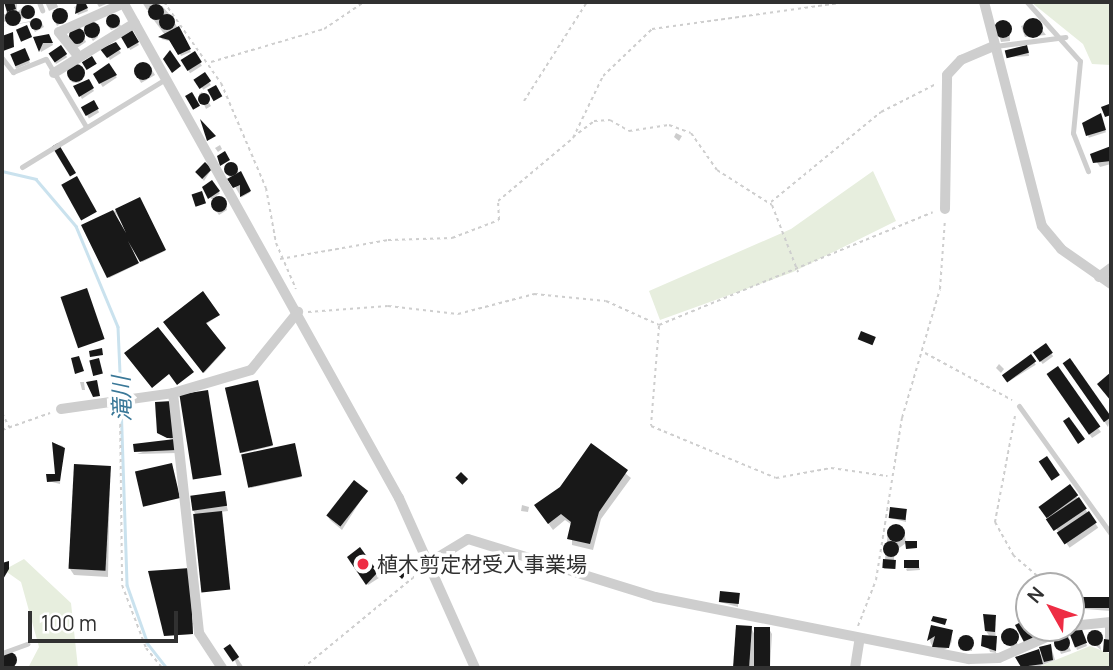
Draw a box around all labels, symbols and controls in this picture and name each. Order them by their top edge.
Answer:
water label: 滝川 [106,376,136,422]
place label: 植木剪定材受入事業場 [377,551,587,577]
marker: 植木剪定材受入事業場 [355,556,371,572]
north arrow [1015,572,1085,642]
text: N [1021,581,1050,608]
scale bar [32,596,182,640]
text: 100 m [41,609,97,637]

